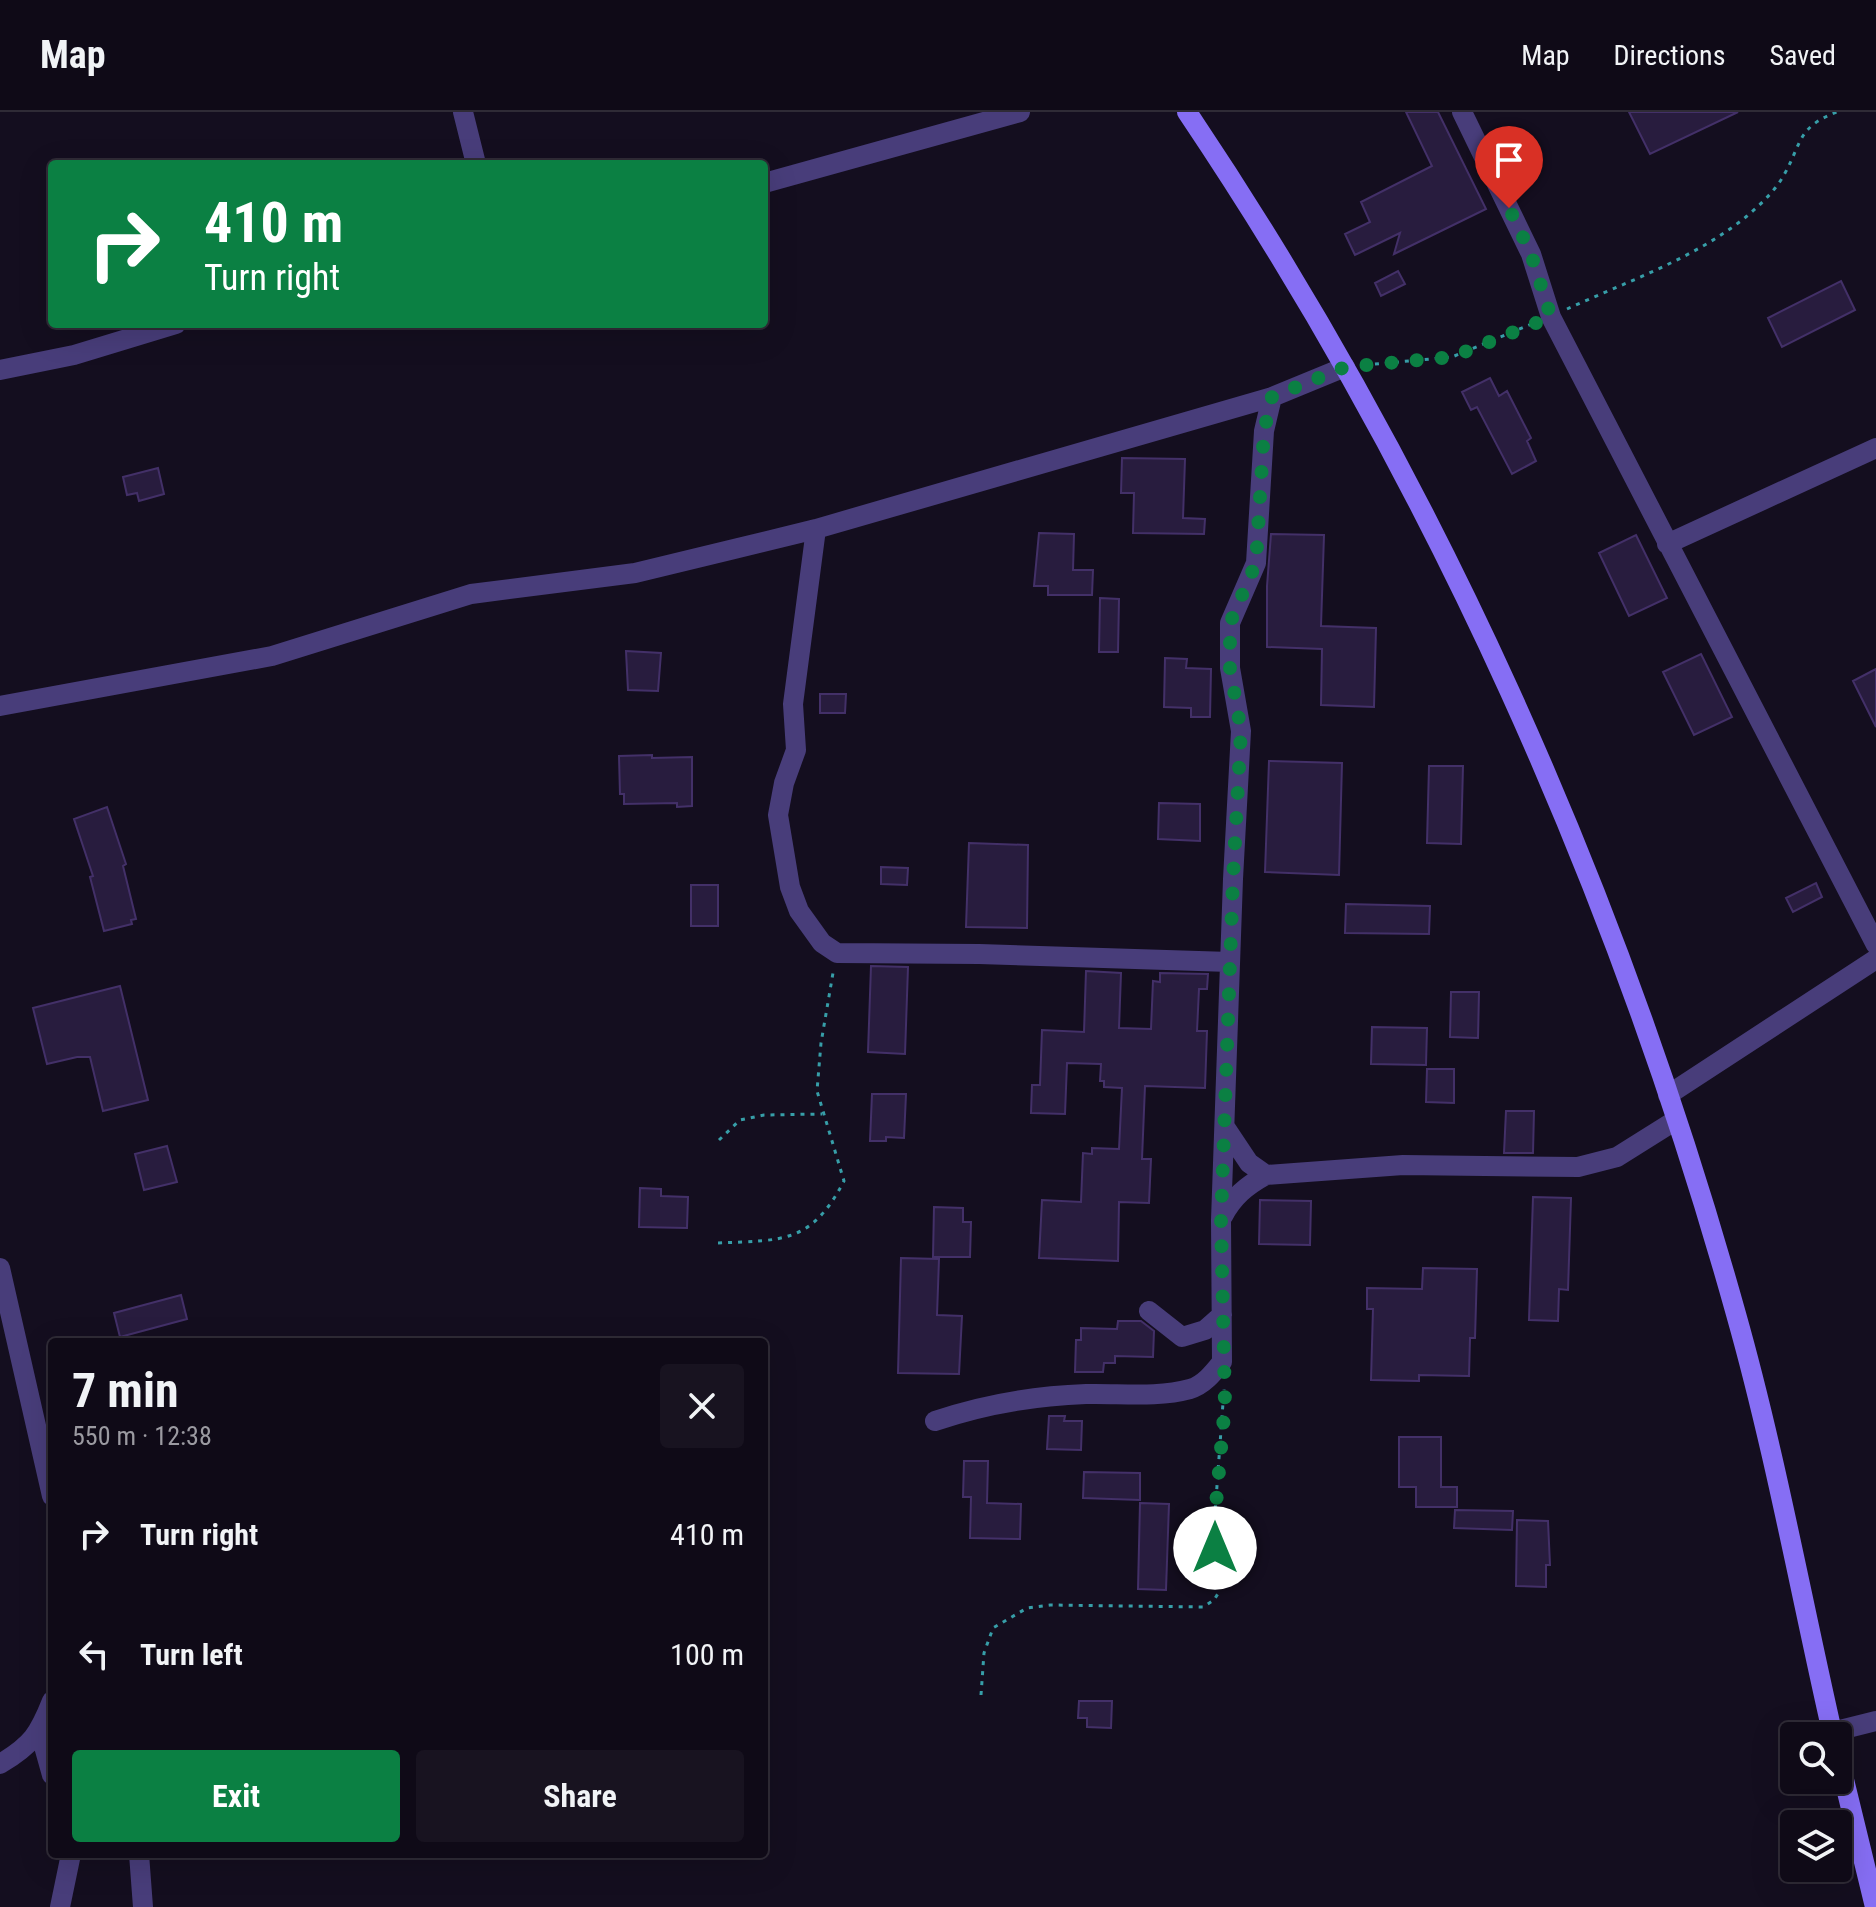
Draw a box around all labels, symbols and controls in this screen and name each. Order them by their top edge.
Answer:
text: Map [40,33,106,77]
text: Map [1521,39,1570,72]
text: Directions [1614,39,1725,72]
text: Saved [1769,39,1836,72]
pin [1475,126,1543,208]
icon: arrive [1487,138,1531,182]
text: 410 m [204,190,343,256]
icon: right [72,192,176,296]
text: Turn right [204,257,340,299]
text: 7 min [72,1362,179,1419]
button: close [660,1364,744,1448]
text: 550 m · 12:38 [72,1421,212,1451]
position arrow [1173,1506,1257,1590]
icon: right [72,1512,116,1556]
text: Turn right [140,1517,258,1552]
text: 410 m [670,1517,744,1552]
icon: left [72,1632,116,1676]
text: Turn left [140,1637,243,1672]
text: 100 m [670,1637,744,1672]
map controls [1780,1722,1852,1882]
button: search [1780,1722,1852,1794]
button: Exit [72,1750,400,1842]
button: Share [416,1750,744,1842]
button: layers [1780,1810,1852,1882]

